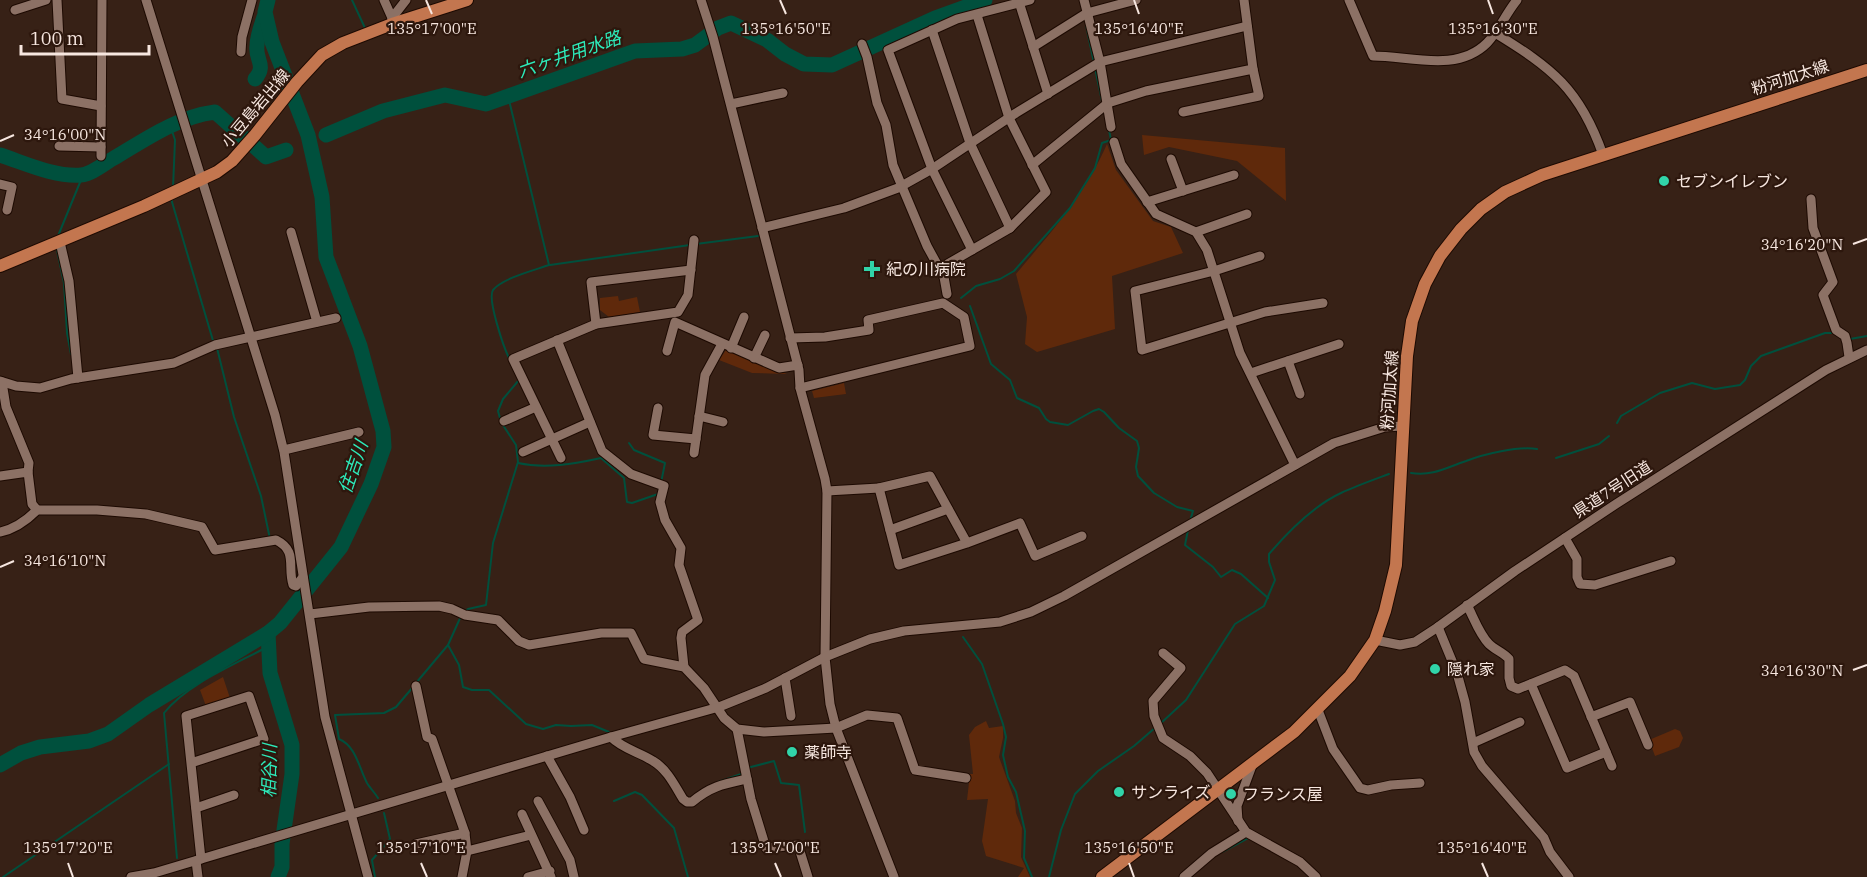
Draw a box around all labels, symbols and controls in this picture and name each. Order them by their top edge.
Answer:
scale bar [21,18,148,56]
text: 135°17'00"E [387,19,477,38]
text: 135°16'50"E [741,19,831,38]
text: 135°16'40"E [1094,19,1184,38]
text: 135°16'30"E [1448,19,1538,38]
water label: 六ヶ井用水路 [514,25,626,82]
text: 100 m [30,27,84,50]
street label: 粉河加太線 [1749,55,1831,99]
street label: 小豆島岩出線 [216,65,294,151]
text: 34°16'00"N [24,125,106,144]
place label: セブンイレブン [1676,171,1788,191]
marker: セブンイレブン [1657,174,1671,188]
text: 34°16'20"N [1761,235,1843,254]
place label: 紀の川病院 [886,259,966,279]
marker: 紀の川病院 [863,260,881,278]
street label: 粉河加太線 [1376,349,1402,431]
water label: 住吉川 [333,436,373,496]
street label: 県道7号旧道 [1569,456,1655,522]
text: 34°16'10"N [24,551,106,570]
place label: 隠れ家 [1447,659,1495,679]
text: 34°16'30"N [1761,661,1843,680]
marker: 隠れ家 [1428,662,1442,676]
water label: 相谷川 [257,742,281,798]
place label: 薬師寺 [804,742,852,762]
marker: 薬師寺 [785,745,799,759]
place label: サンライズ [1131,782,1211,802]
place label: フランス屋 [1243,784,1323,804]
marker: サンライズ [1112,785,1126,799]
marker: フランス屋 [1224,787,1238,801]
text: 135°17'20"E [23,838,113,857]
text: 135°17'10"E [376,838,466,857]
text: 135°17'00"E [730,838,820,857]
text: 135°16'50"E [1084,838,1174,857]
text: 135°16'40"E [1437,838,1527,857]

